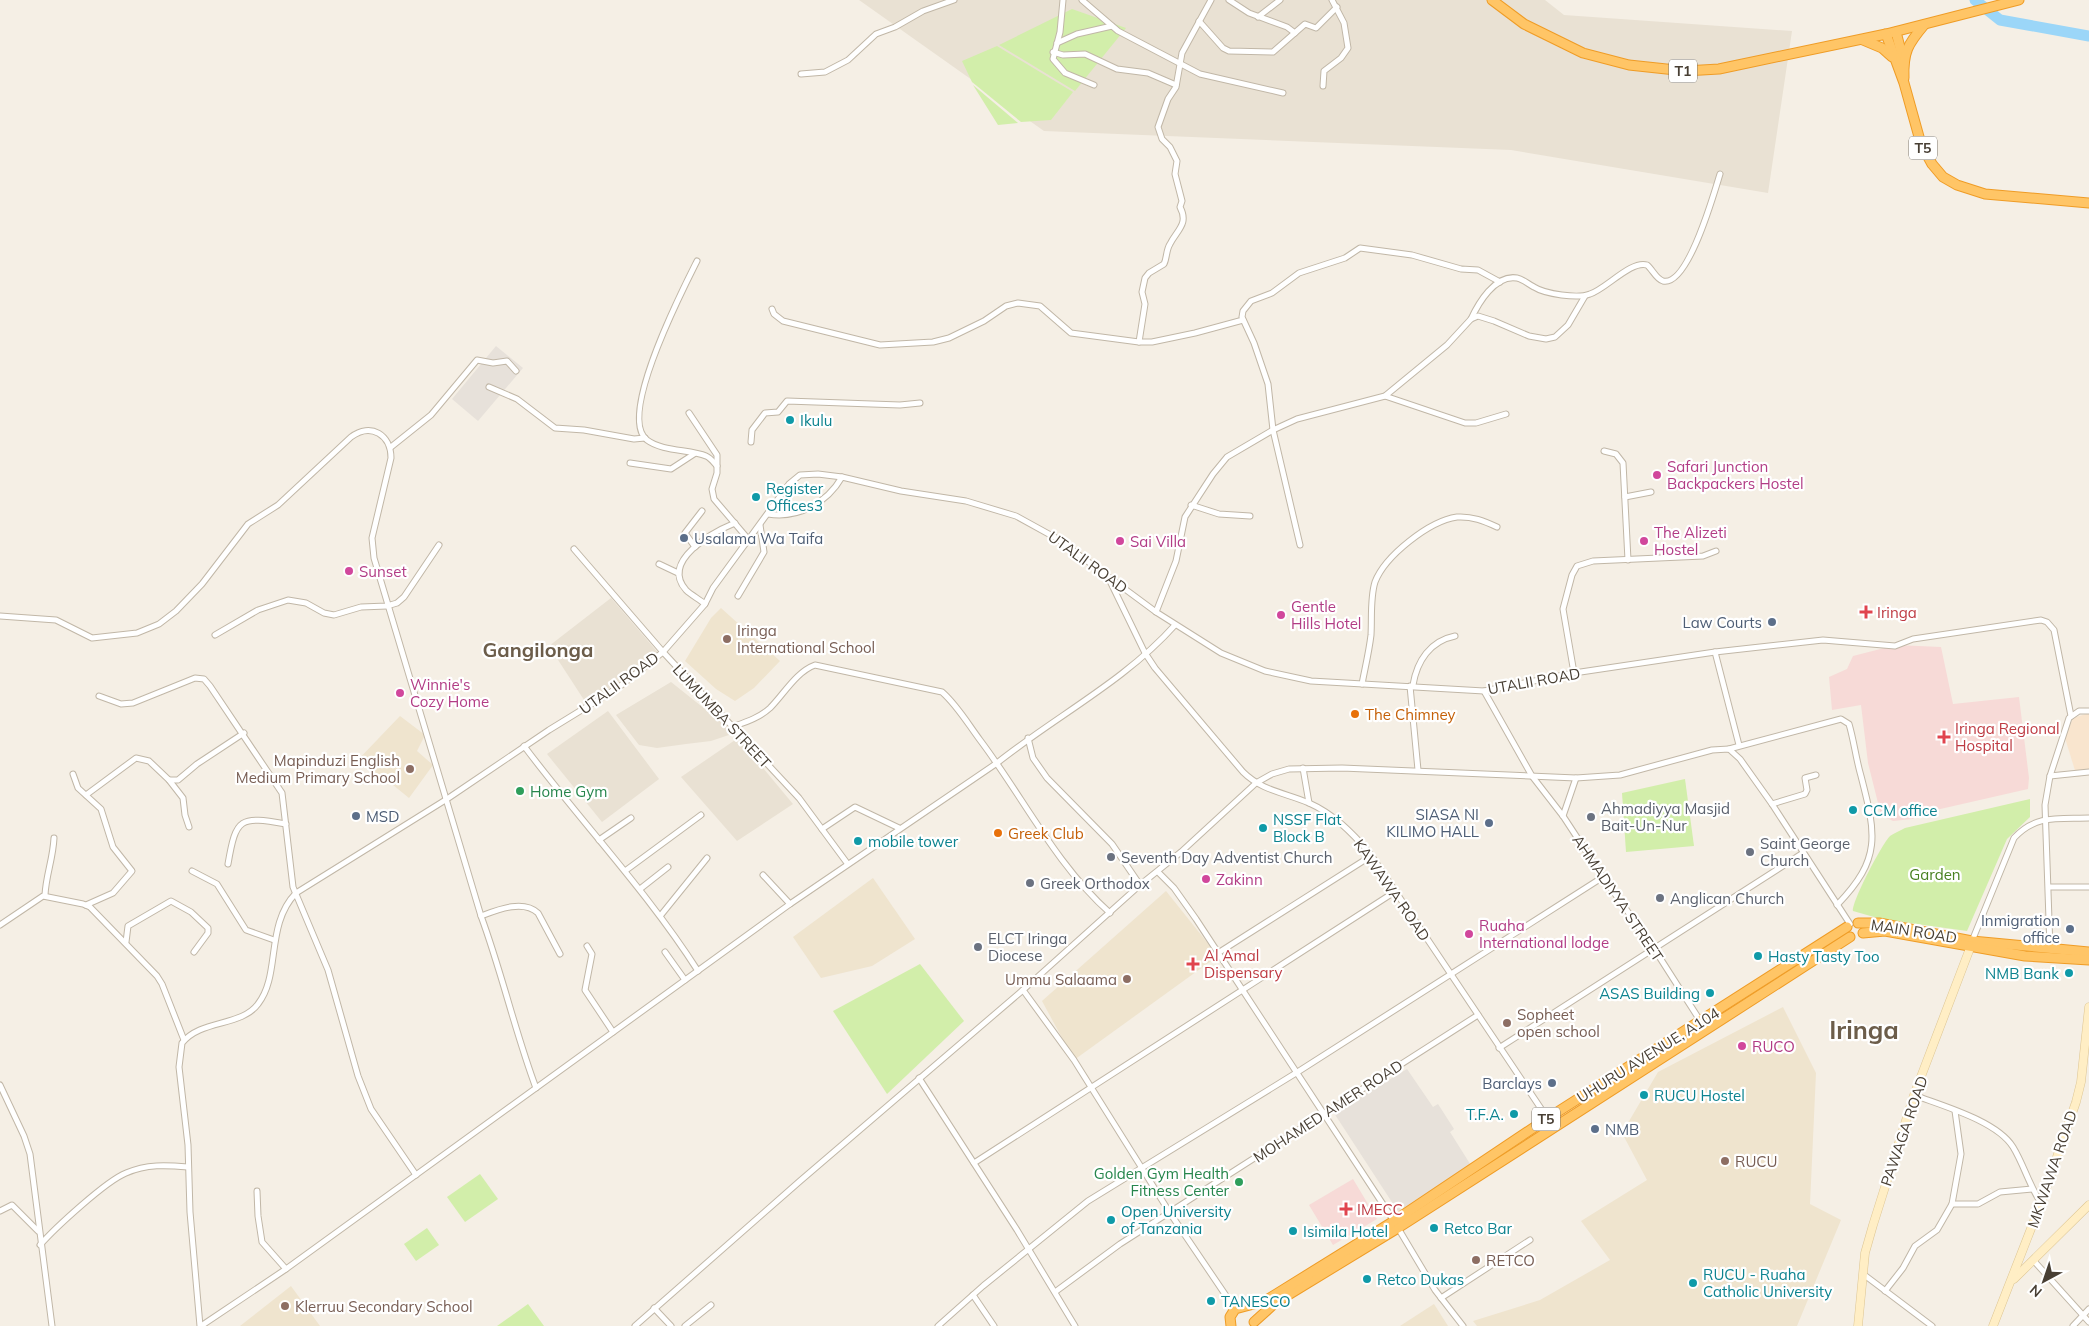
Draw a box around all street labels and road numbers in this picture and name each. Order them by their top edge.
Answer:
road number: T1 [1669,59,1697,82]
road number: T5 [1909,136,1937,160]
street label: UTALII ROAD [1045,527,1131,597]
street label: UTALII ROAD [576,648,662,718]
street label: LUMUMBA STREET [669,660,775,772]
street label: UTALII ROAD [1486,664,1582,698]
street label: AHMADIYYA STREET [1569,831,1667,965]
street label: KAWAWA ROAD [1350,835,1434,945]
street label: MAIN ROAD [1870,915,1958,947]
street label: UHURU AVENUE, A104 [1573,1003,1723,1107]
street label: MOHAMED AMER ROAD [1250,1055,1406,1167]
street label: PAWAGA ROAD [1876,1073,1932,1189]
road number: T5 [1532,1108,1560,1130]
street label: MKWAWA ROAD [2023,1108,2081,1230]

